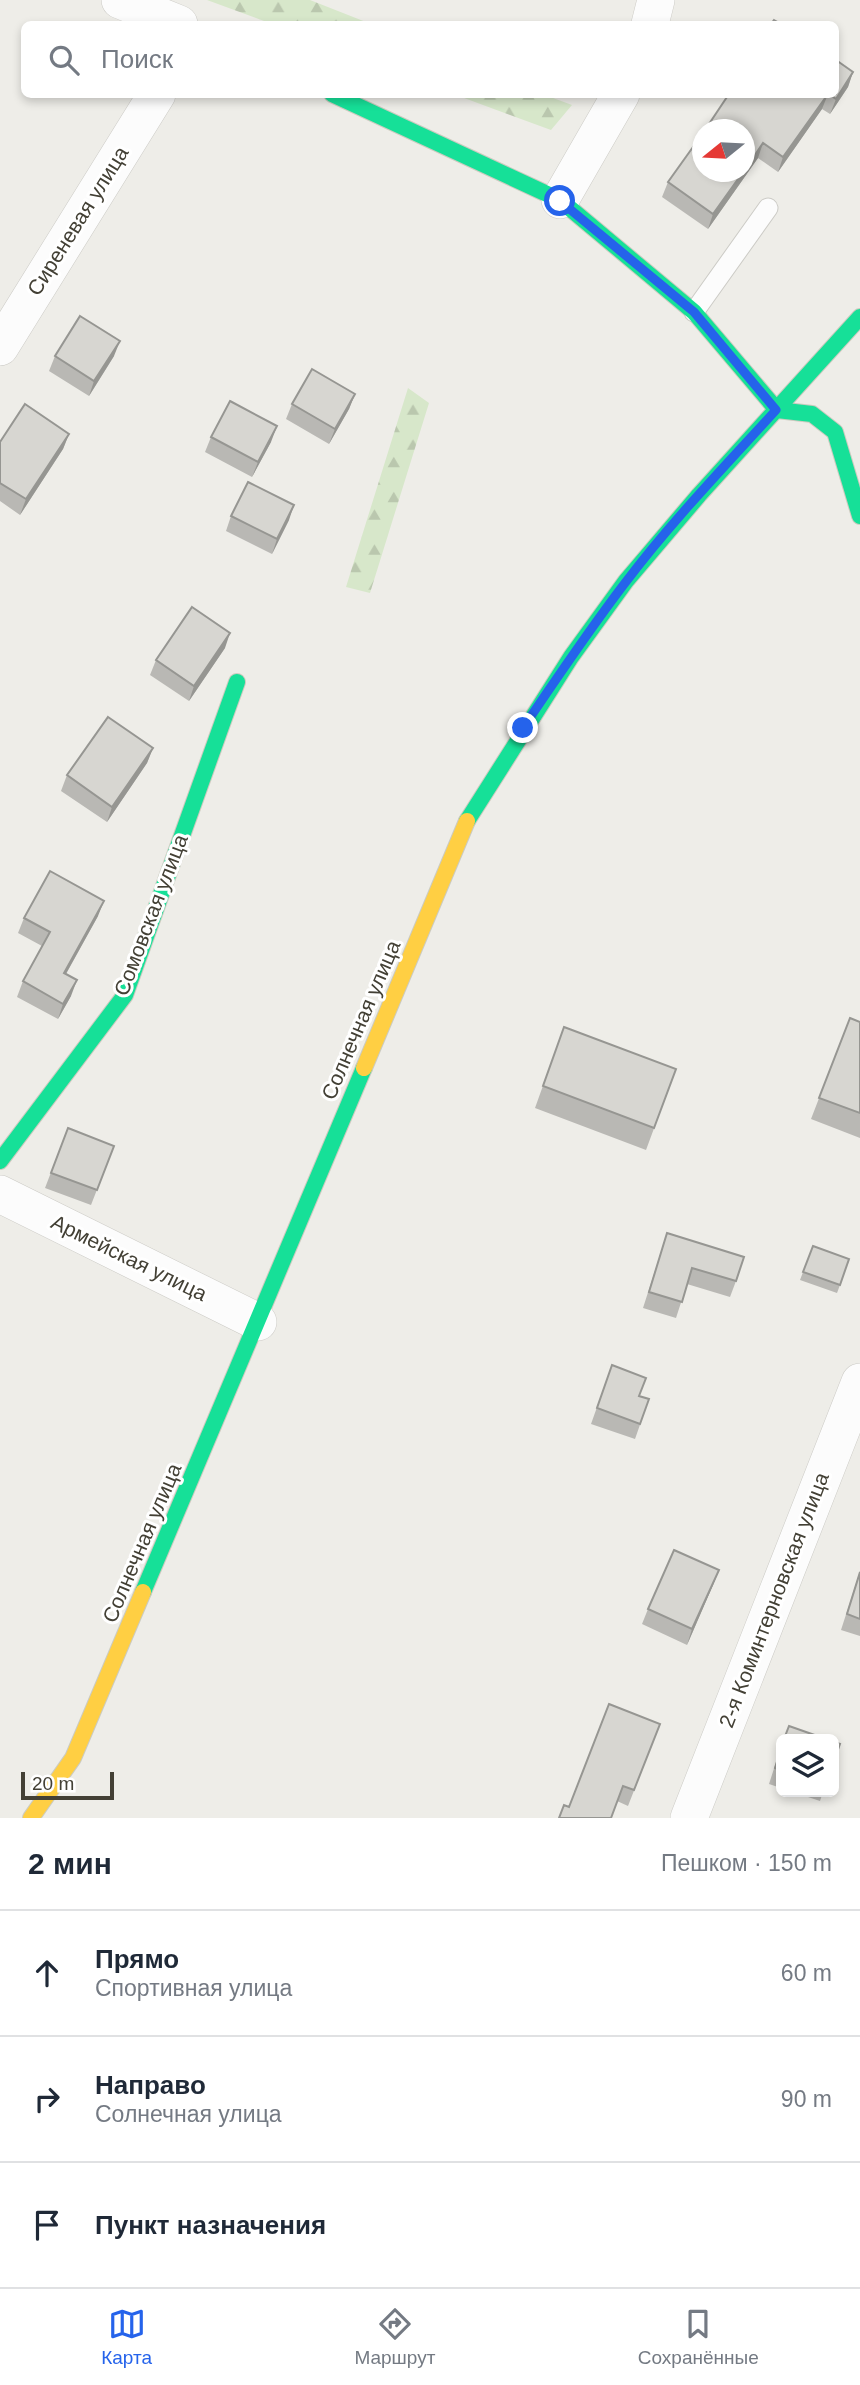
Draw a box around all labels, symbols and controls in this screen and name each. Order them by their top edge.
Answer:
search box [21,21,839,98]
icon: search [45,41,83,79]
text: Поиск [101,44,173,74]
north arrow [692,119,755,182]
street label: Сиреневая улица [22,142,133,299]
route start [544,185,575,216]
route end [507,712,538,743]
street label: Сомовская улица [109,831,192,999]
street label: Солнечная улица [317,937,405,1103]
street label: Армейская улица [48,1210,211,1305]
street label: Солнечная улица [98,1460,186,1626]
street label: 2-я Коминтерновская улица [714,1469,833,1731]
map controls [776,1734,839,1797]
button: layers [776,1734,839,1797]
scale bar [21,1769,114,1801]
text: 20 m [32,1773,74,1794]
text: 2 мин [28,1847,112,1880]
text: Пешком · 150 m [661,1850,832,1876]
text: Прямо [95,1944,179,1974]
icon: ahead [28,1954,66,1992]
text: 60 m [781,1960,832,1986]
text: Спортивная улица [95,1975,292,2001]
text: Направо [95,2070,206,2100]
icon: right [28,2080,66,2118]
text: 90 m [781,2086,832,2112]
text: Солнечная улица [95,2101,282,2127]
icon: arrive [28,2206,66,2244]
text: Пункт назначения [95,2210,326,2240]
tab: Карта [101,2305,152,2369]
tab: Маршрут [354,2305,435,2369]
tab: Сохранённые [638,2305,759,2369]

